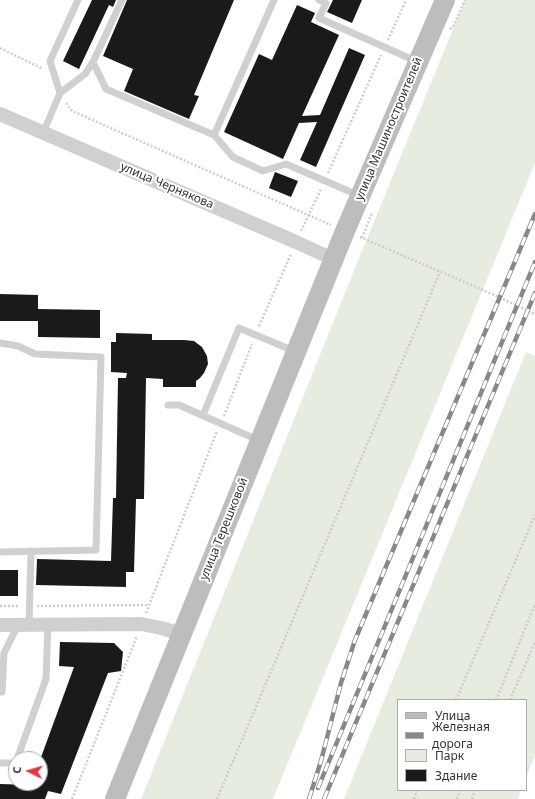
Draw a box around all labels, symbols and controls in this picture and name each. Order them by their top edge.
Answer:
street label: улица Машиностроителей [352,55,426,203]
street label: улица Чернякова [118,160,216,212]
street label: улица Терешковой [197,476,251,582]
legend [397,699,527,791]
text: Улица [435,707,470,724]
text: Железная дорога [432,718,490,752]
text: Парк [435,747,464,764]
north arrow [8,751,48,791]
text: С [9,766,24,774]
text: Здание [435,767,477,784]

